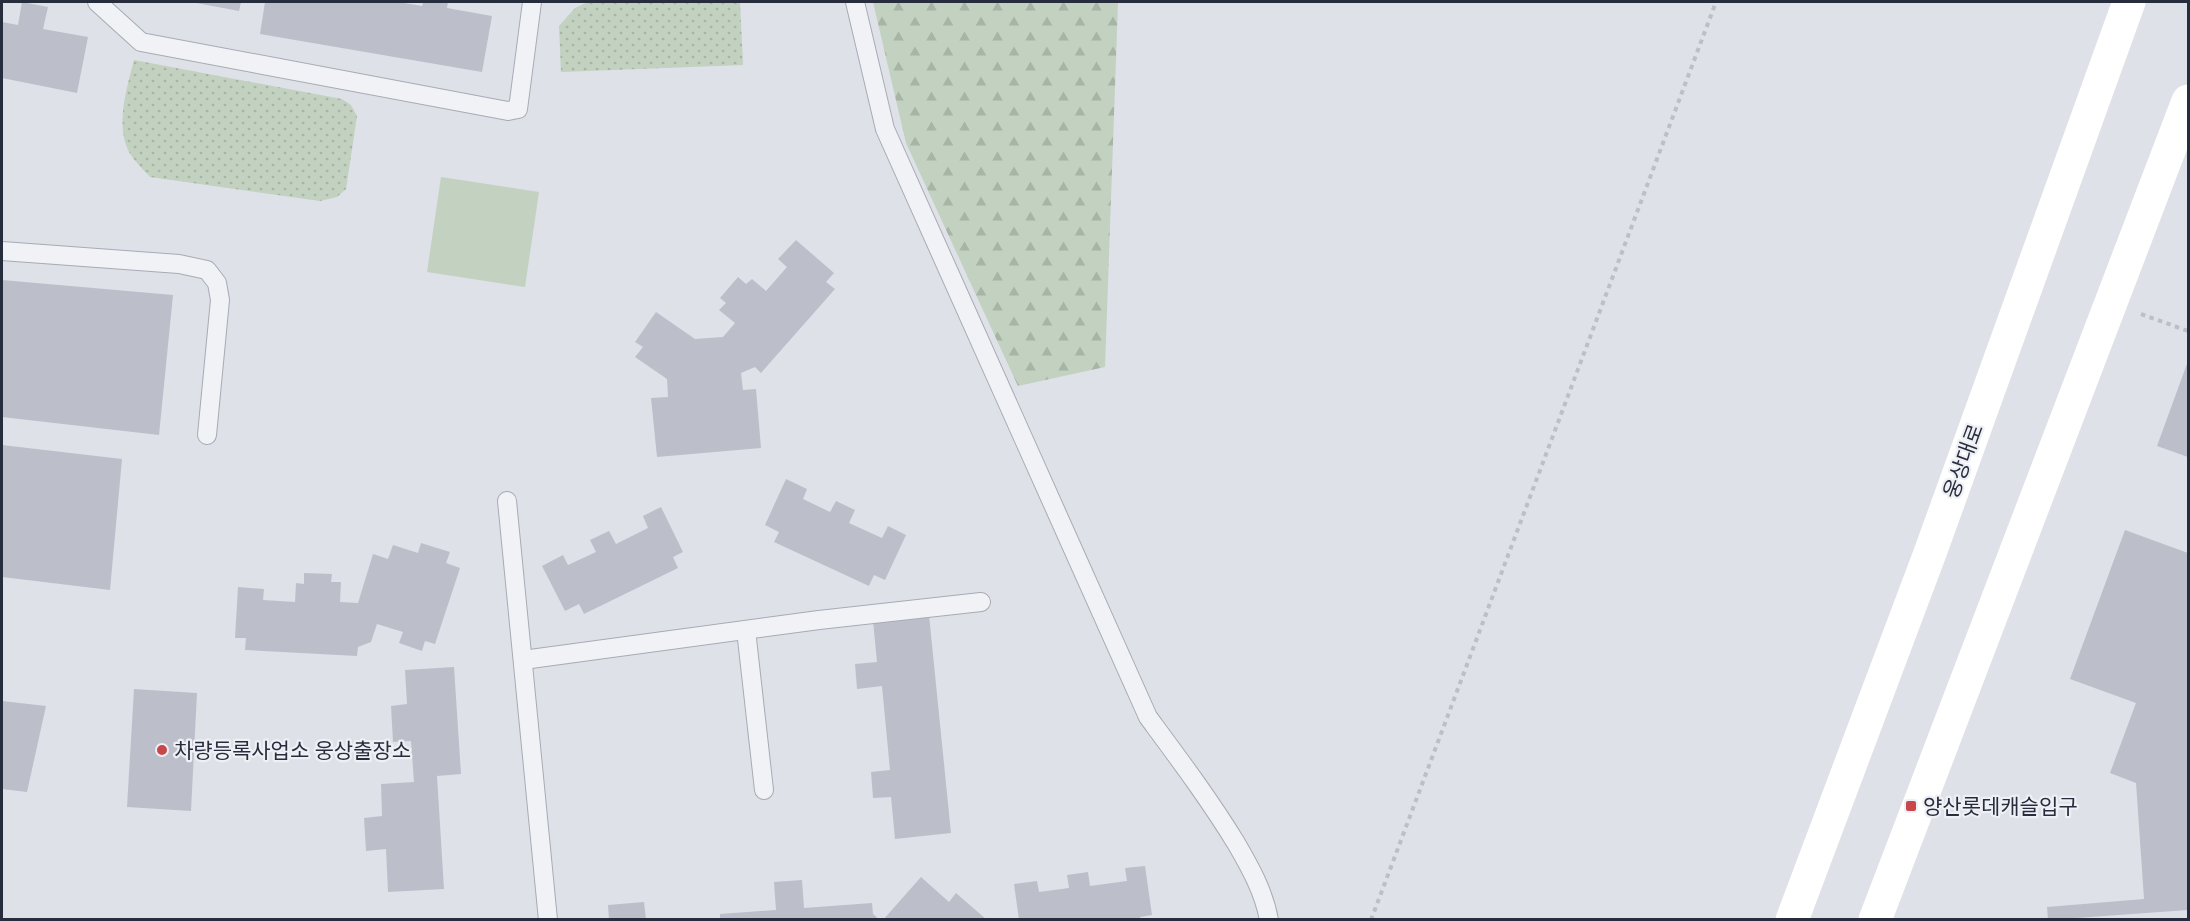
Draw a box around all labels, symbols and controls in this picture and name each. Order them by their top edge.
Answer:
street label: 웅상대로 [1938,420,1988,502]
place label: 차량등록사업소 웅상출장소 [174,738,411,763]
marker: 차량등록사업소 웅상출장소 [155,743,169,757]
place label: 양산롯데캐슬입구 [1923,794,2078,819]
marker: 양산롯데캐슬입구 [1904,799,1918,813]

